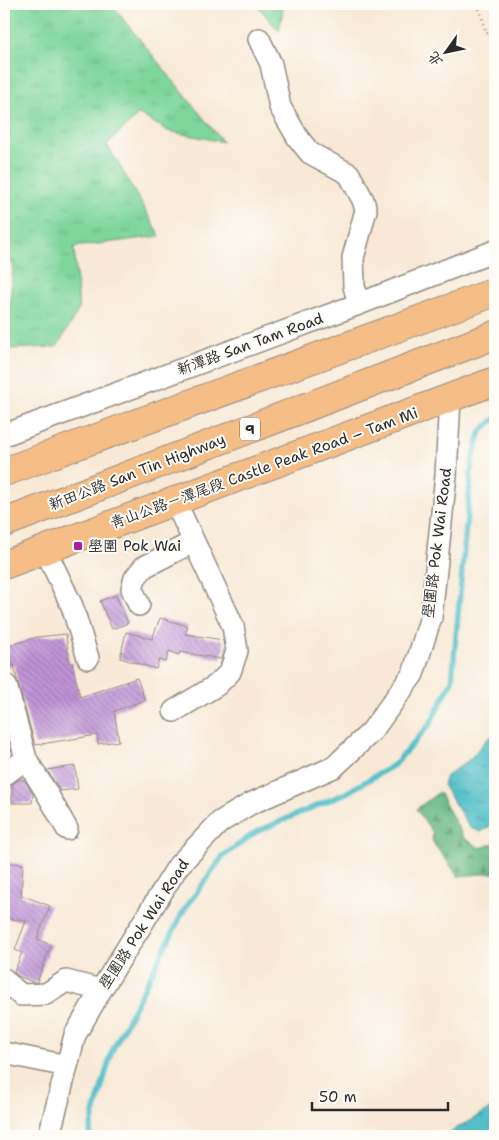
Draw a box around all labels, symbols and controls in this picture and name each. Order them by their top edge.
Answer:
north arrow [422,28,472,78]
text: 北 [424,48,446,70]
street label: 新潭路 San Tam Road [174,308,326,380]
street label: 青山公路－潭尾段 Castle Peak Road – Tam Mi [107,403,421,533]
road number: 9 [240,418,260,440]
street label: 新田公路 San Tin Highway [46,429,228,515]
street label: 壆圍路 Pok Wai Road [418,466,456,619]
place label: 壆圍 Pok Wai [88,536,181,556]
marker: 壆圍 Pok Wai [72,540,84,552]
street label: 壆圍路 Pok Wai Road [94,855,194,993]
scale bar [312,1080,448,1112]
text: 50 m [319,1087,357,1107]

